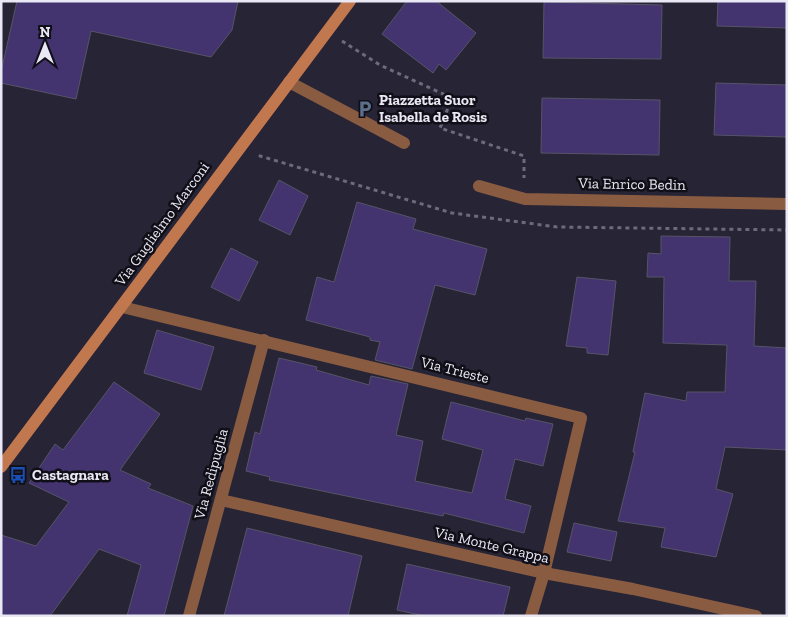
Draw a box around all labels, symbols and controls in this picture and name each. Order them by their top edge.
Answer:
north arrow [20,20,70,70]
text: N [40,24,51,41]
place label: Piazzetta Suor Isabella de Rosis [379,91,487,126]
parking icon: Piazzetta Suor Isabella de Rosis [355,99,375,119]
street label: Via Guglielmo Marconi [110,159,213,290]
street label: Via Enrico Bedin [577,174,686,194]
street label: Via Trieste [418,353,491,387]
street label: Via Redipuglia [190,427,232,522]
bus stop icon: Castagnara [8,465,28,485]
place label: Castagnara [32,466,109,484]
street label: Via Monte Grappa [432,523,551,567]

